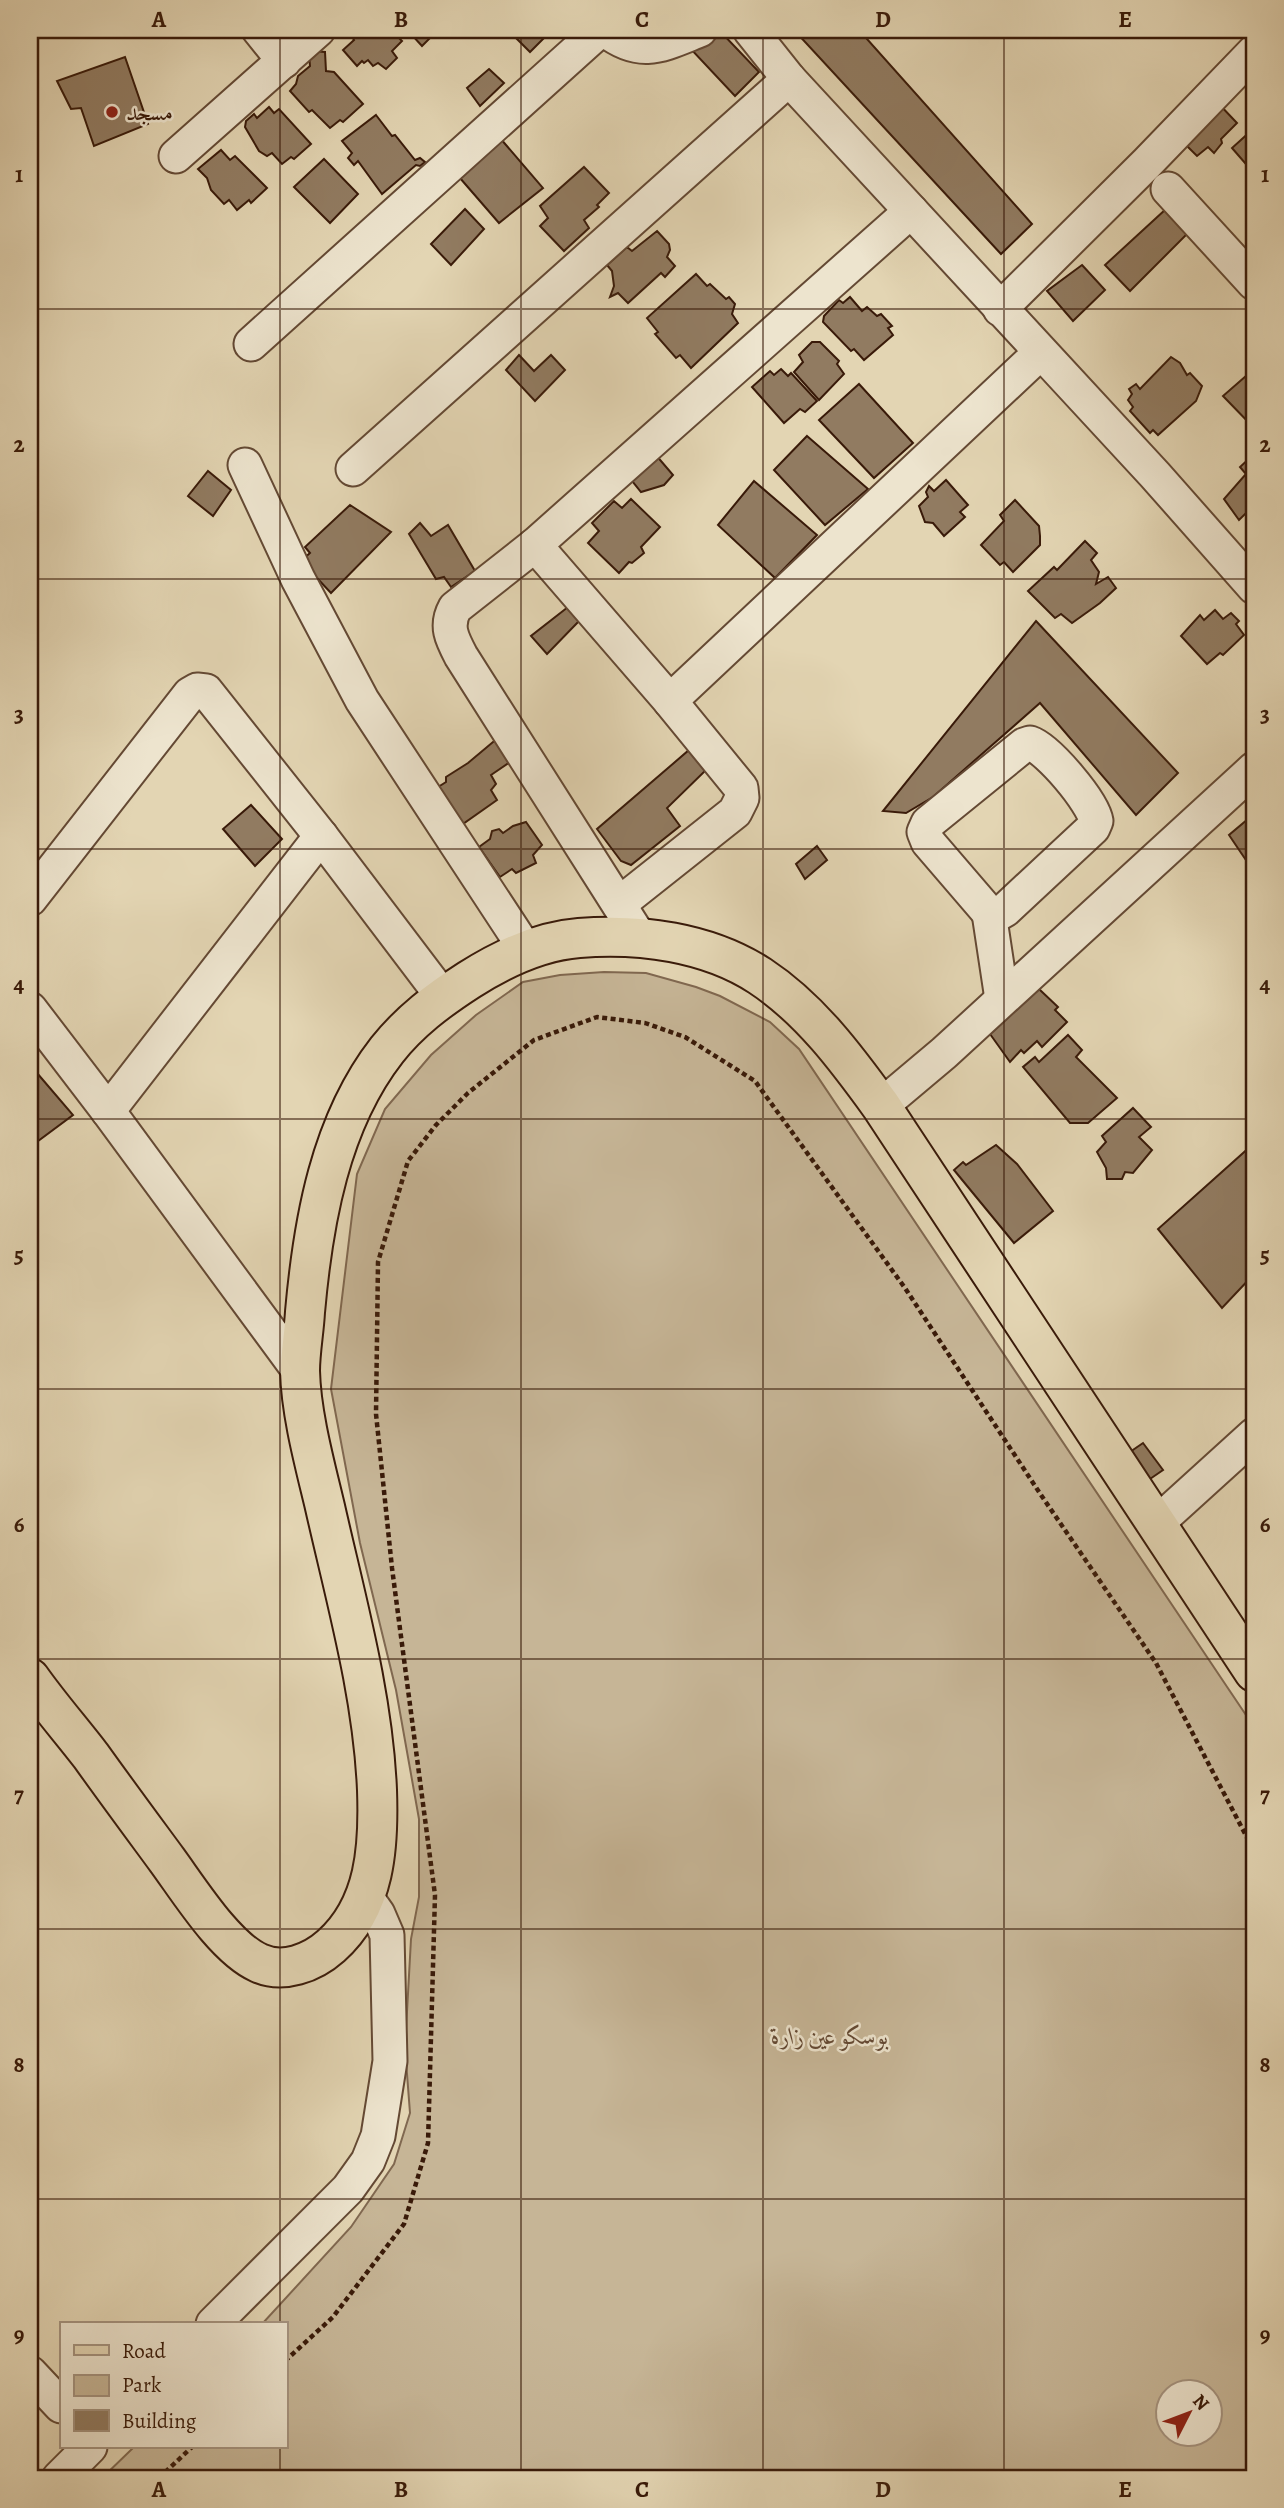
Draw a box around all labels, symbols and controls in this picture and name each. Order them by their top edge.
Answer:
text: A [151,4,167,35]
text: B [394,4,408,35]
text: C [635,4,649,35]
text: D [875,4,891,35]
text: E [1118,4,1132,35]
place label: مسجد [126,96,173,128]
marker: مسجد [104,104,120,120]
text: 1 [15,159,23,190]
text: 1 [1261,159,1269,190]
text: 2 [13,429,25,460]
text: 2 [1259,429,1271,460]
text: 3 [14,699,24,730]
text: 3 [1260,699,1270,730]
text: 4 [14,969,25,1000]
text: 4 [1260,969,1271,1000]
text: 5 [14,1239,24,1270]
text: 5 [1260,1239,1270,1270]
text: 6 [14,1509,25,1540]
text: 6 [1260,1509,1271,1540]
text: 7 [14,1779,24,1810]
text: 7 [1260,1779,1270,1810]
park label: بوسكو عين زارة [770,2020,889,2052]
text: 8 [13,2049,25,2080]
text: 8 [1259,2049,1271,2080]
text: 9 [14,2319,24,2350]
text: 9 [1260,2319,1270,2350]
legend [60,2322,287,2448]
text: Road [122,2337,166,2365]
text: Park [122,2371,162,2399]
north arrow [1154,2378,1224,2448]
text: N [1187,2388,1215,2416]
text: Building [122,2407,197,2435]
text: A [151,2474,167,2505]
text: B [394,2474,408,2505]
text: C [635,2474,649,2505]
text: D [875,2474,891,2505]
text: E [1118,2474,1132,2505]

